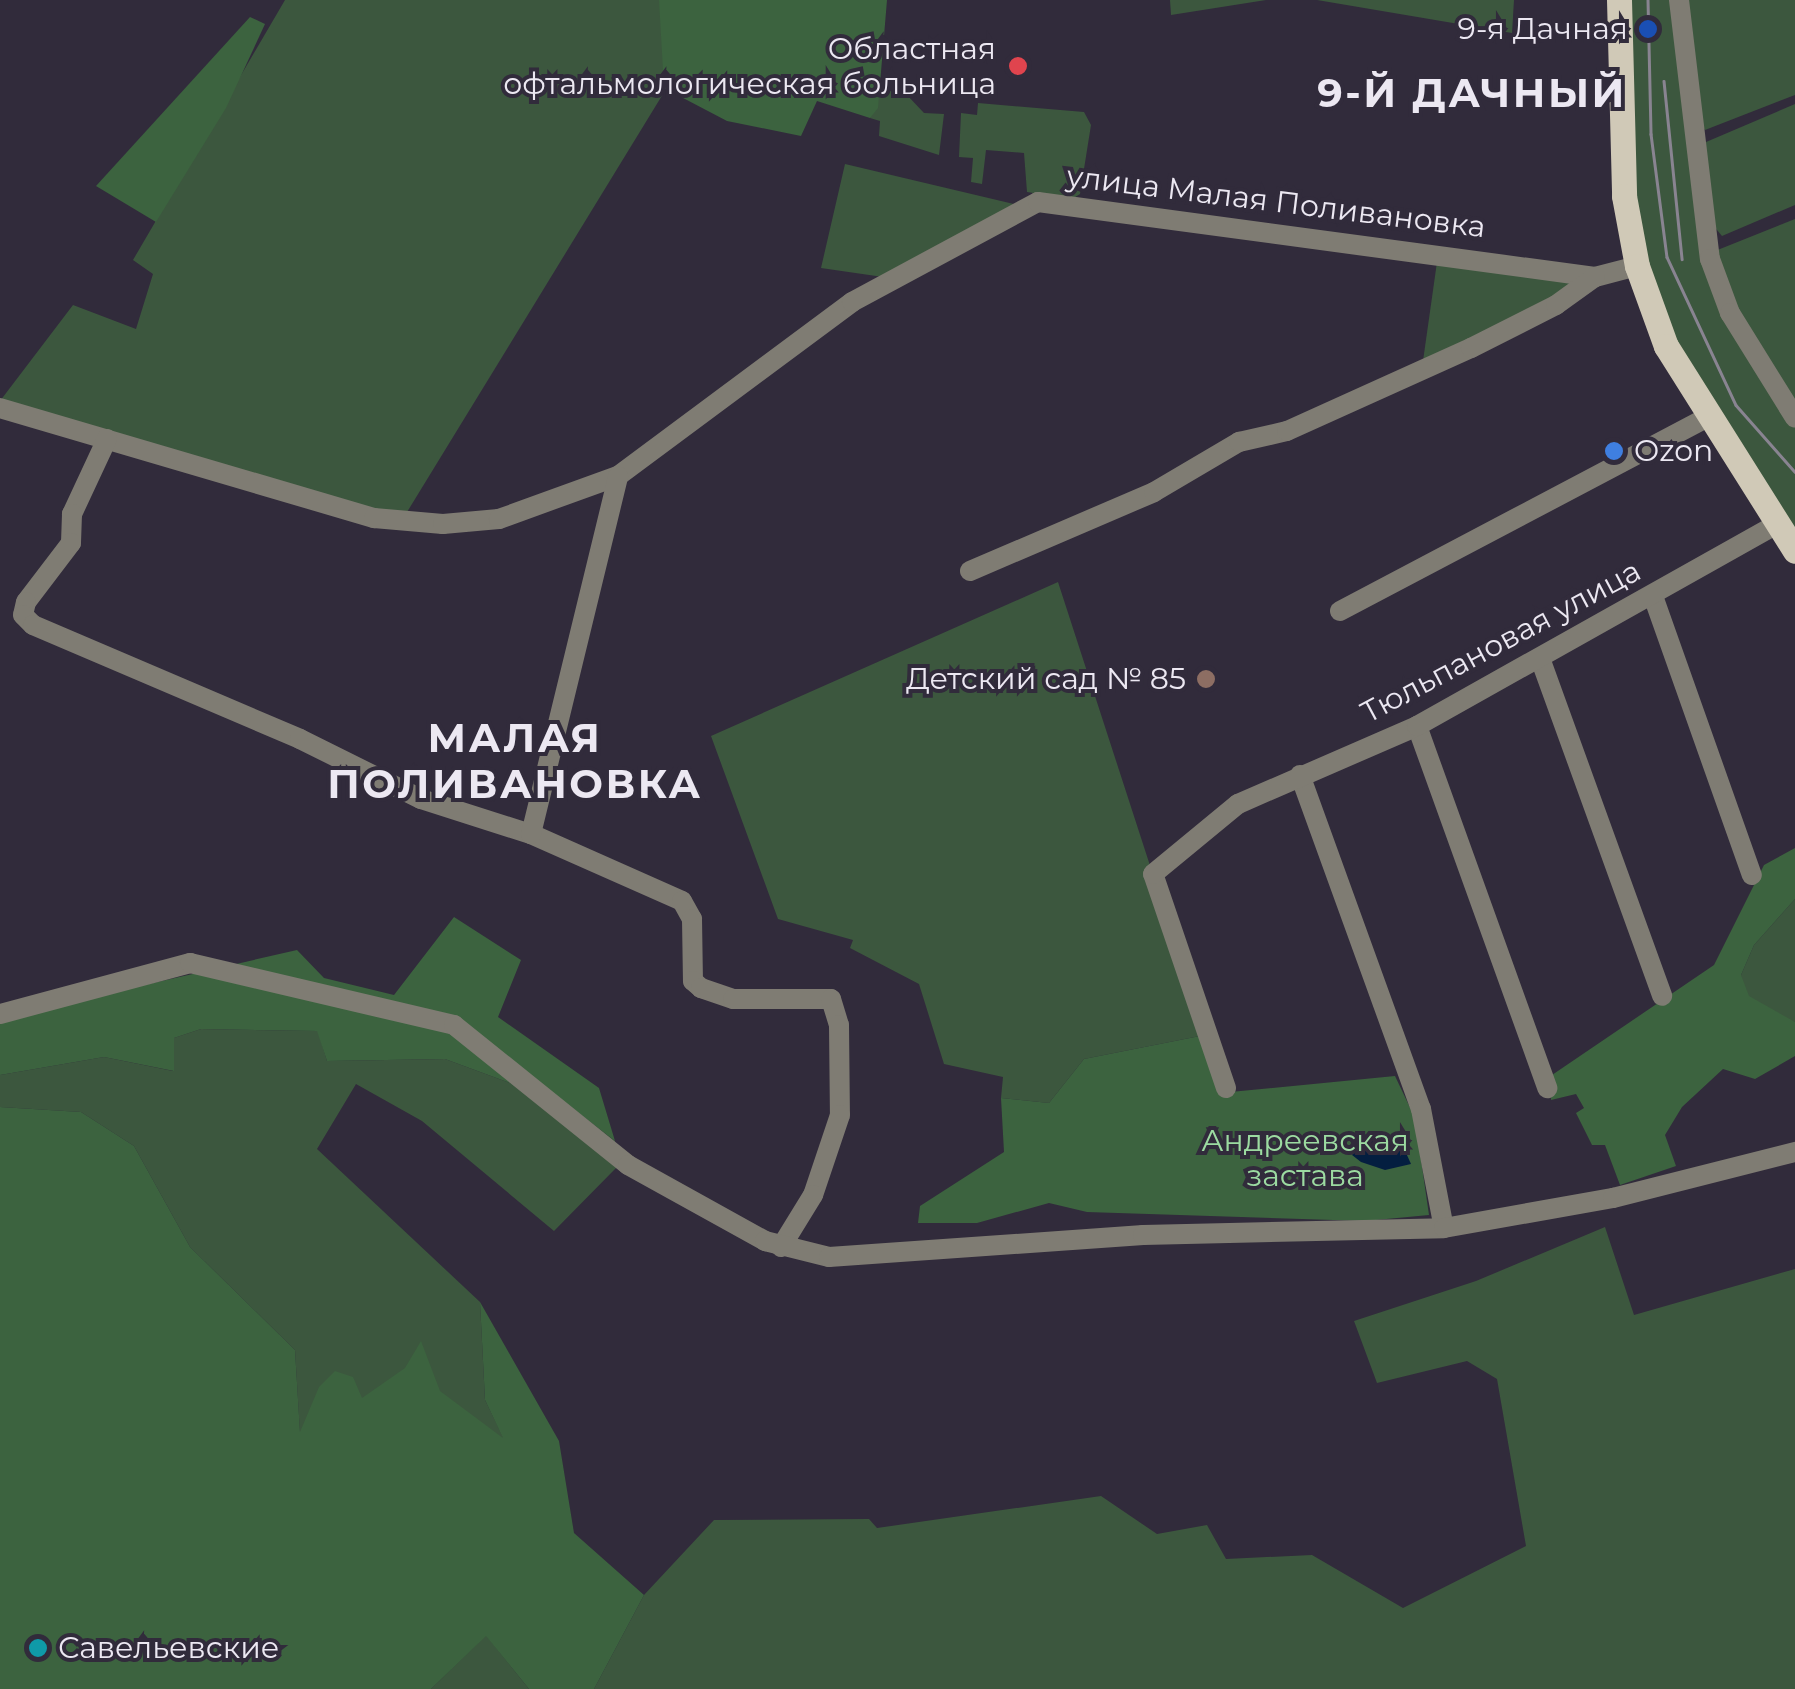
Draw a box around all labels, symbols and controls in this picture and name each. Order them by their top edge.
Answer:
place label: 9-я Дачная [1457,11,1628,47]
marker: 9-я Дачная [1637,18,1659,40]
place label: Областная офтальмологическая больница [503,31,996,102]
marker: Областная офтальмологическая больница [1005,53,1031,79]
district label: 9-Й ДАЧНЫЙ [1317,69,1627,117]
street label: улица Малая Поливановка [1065,158,1487,246]
place label: Ozon [1634,433,1713,469]
marker: Ozon [1603,440,1625,462]
street label: Тюльпановая улица [1355,553,1647,731]
place label: Детский сад № 85 [906,661,1186,697]
marker: Детский сад № 85 [1195,668,1217,690]
district label: МАЛАЯ ПОЛИВАНОВКА [327,714,703,808]
park label: Андреевская застава [1201,1123,1409,1194]
place label: Савельевские [58,1630,279,1666]
marker: Савельевские [27,1637,49,1659]

